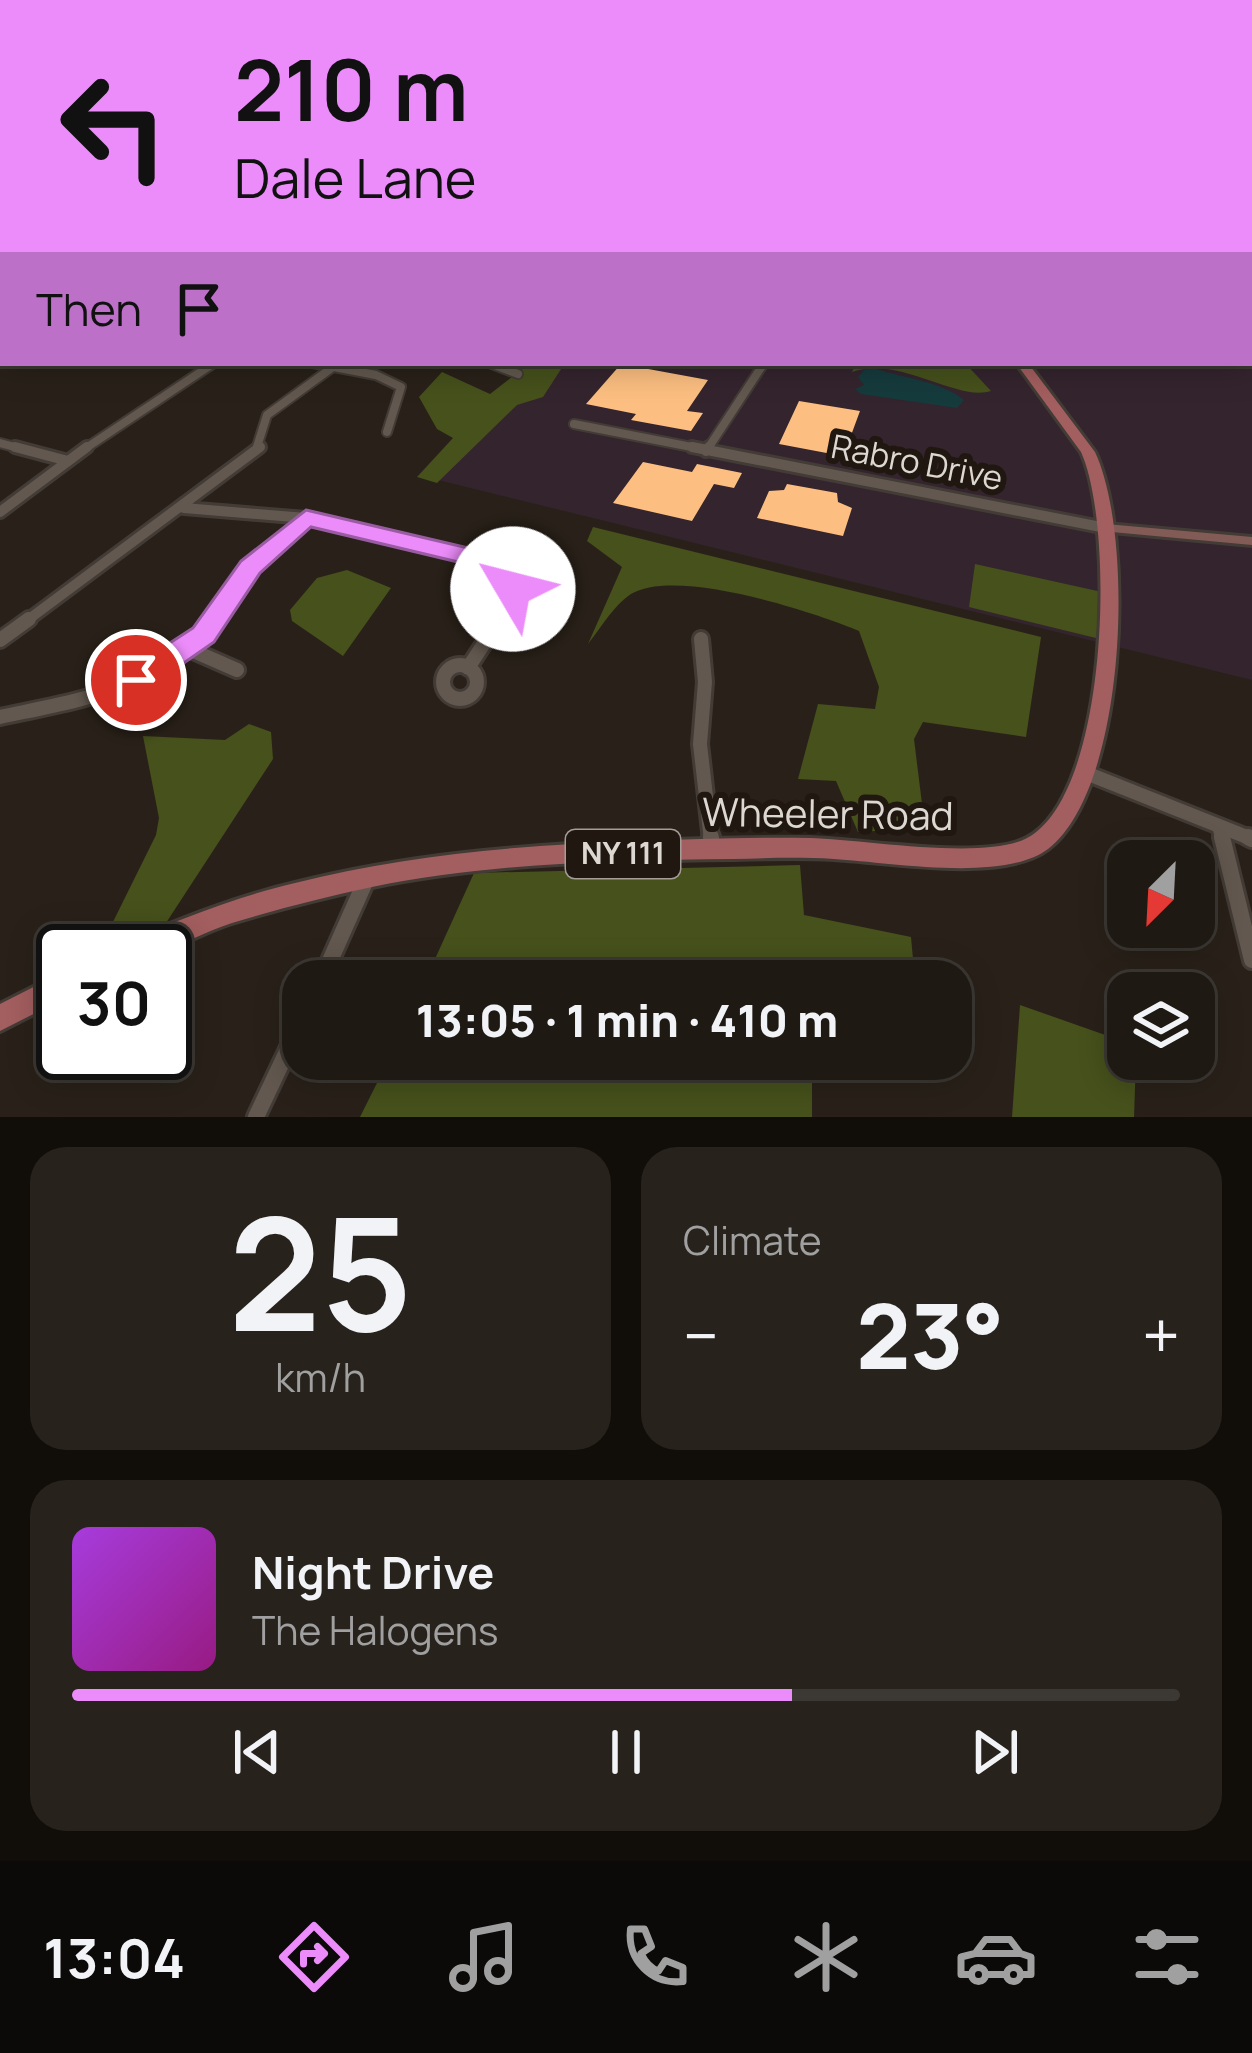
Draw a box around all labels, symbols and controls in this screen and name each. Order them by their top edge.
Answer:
text: 210 m [234,31,468,146]
icon: left [36,48,192,204]
text: Dale Lane [234,140,476,214]
icon: arrive [166,276,232,342]
text: Then [36,278,142,340]
street label: Rabro Drive [828,423,1007,500]
position arrow [450,526,576,652]
pin [85,629,187,731]
icon: arrive [103,647,169,713]
street label: Wheeler Road [702,784,954,842]
road number: NY 111 [566,830,680,878]
north arrow [1107,840,1215,948]
map controls [1107,840,1215,1080]
speed limit sign: 30 [36,924,192,1080]
button: layers [1107,972,1215,1080]
text: 13:05 · 1 min · 410 m [416,989,838,1051]
text: 25 [228,1165,413,1378]
text: Climate [683,1213,822,1267]
text: 23° [856,1273,1004,1396]
text: − [683,1290,719,1380]
text: + [1142,1290,1180,1380]
text: km/h [275,1350,366,1404]
text: Night Drive [252,1541,494,1603]
text: The Halogens [252,1603,499,1657]
icon: previous [224,1719,290,1785]
icon: pause [593,1719,659,1785]
icon: next [962,1719,1028,1785]
icon: directions [272,1915,356,1999]
icon: music [442,1915,526,1999]
icon: phone [613,1915,697,1999]
icon: climate [784,1915,868,1999]
icon: car [954,1915,1038,1999]
icon: filters [1125,1915,1209,1999]
text: 13:04 [43,1920,185,1994]

